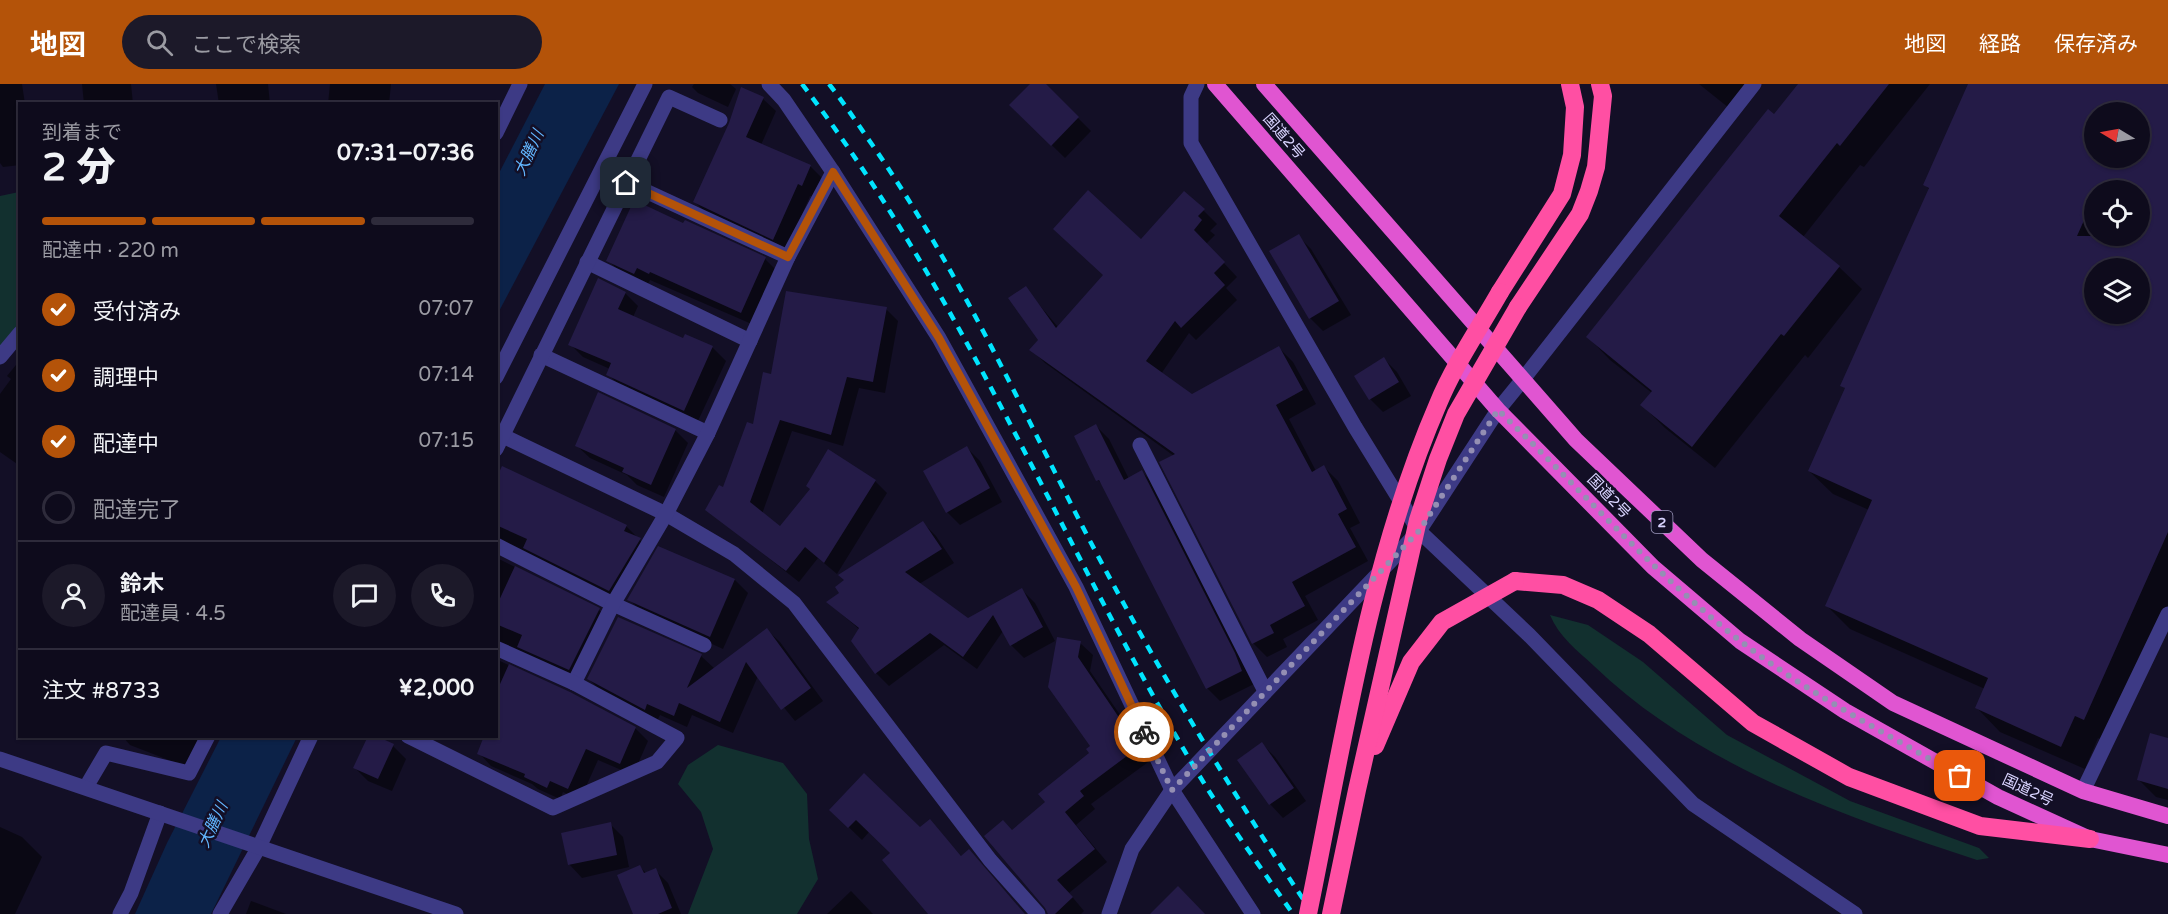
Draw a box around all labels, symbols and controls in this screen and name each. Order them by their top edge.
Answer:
search box [122,15,542,69]
icon: search [143,26,176,59]
text: 地図 [30,28,86,62]
text: ここで検索 [191,32,301,58]
text: 地図 [1904,32,1946,57]
text: 経路 [1979,32,2021,57]
text: 保存済み [2054,32,2138,57]
north arrow [2084,102,2150,168]
map controls [2084,102,2150,324]
street label: 国道2号 [1259,110,1309,162]
text: 到着まで [42,121,122,145]
water label: 大膳川 [510,125,549,179]
text: 07:31–07:36 [337,140,474,166]
text: 2 分 [42,144,116,191]
pin [600,157,651,208]
icon: home [609,166,642,199]
button: locate [2084,180,2150,246]
text: 配達中 · 220 m [42,239,179,263]
button: layers [2084,258,2150,324]
icon: check [42,293,75,326]
text: 07:07 [419,297,474,321]
text: 受付済み [93,299,181,325]
icon: check [42,359,75,392]
text: 07:14 [419,363,474,387]
text: 調理中 [93,365,159,391]
icon: check [42,425,75,458]
text: 07:15 [419,429,474,453]
text: 配達中 [93,431,159,457]
street label: 国道2号 [1584,470,1634,522]
text: 配達完了 [93,497,181,523]
road number: 2 [1652,511,1672,533]
button: person [42,564,105,627]
button: chat [333,564,396,627]
button: phone [411,564,474,627]
text: 鈴木 [120,571,164,597]
text: 配達員 · 4.5 [120,602,226,626]
text: ¥2,000 [399,675,474,701]
text: 注文 #8733 [42,678,160,704]
courier [1114,702,1174,762]
icon: bike [1128,716,1161,749]
pin [1934,750,1985,801]
icon: bag [1943,759,1976,792]
street label: 国道2号 [2000,770,2056,810]
water label: 大膳川 [194,797,233,851]

